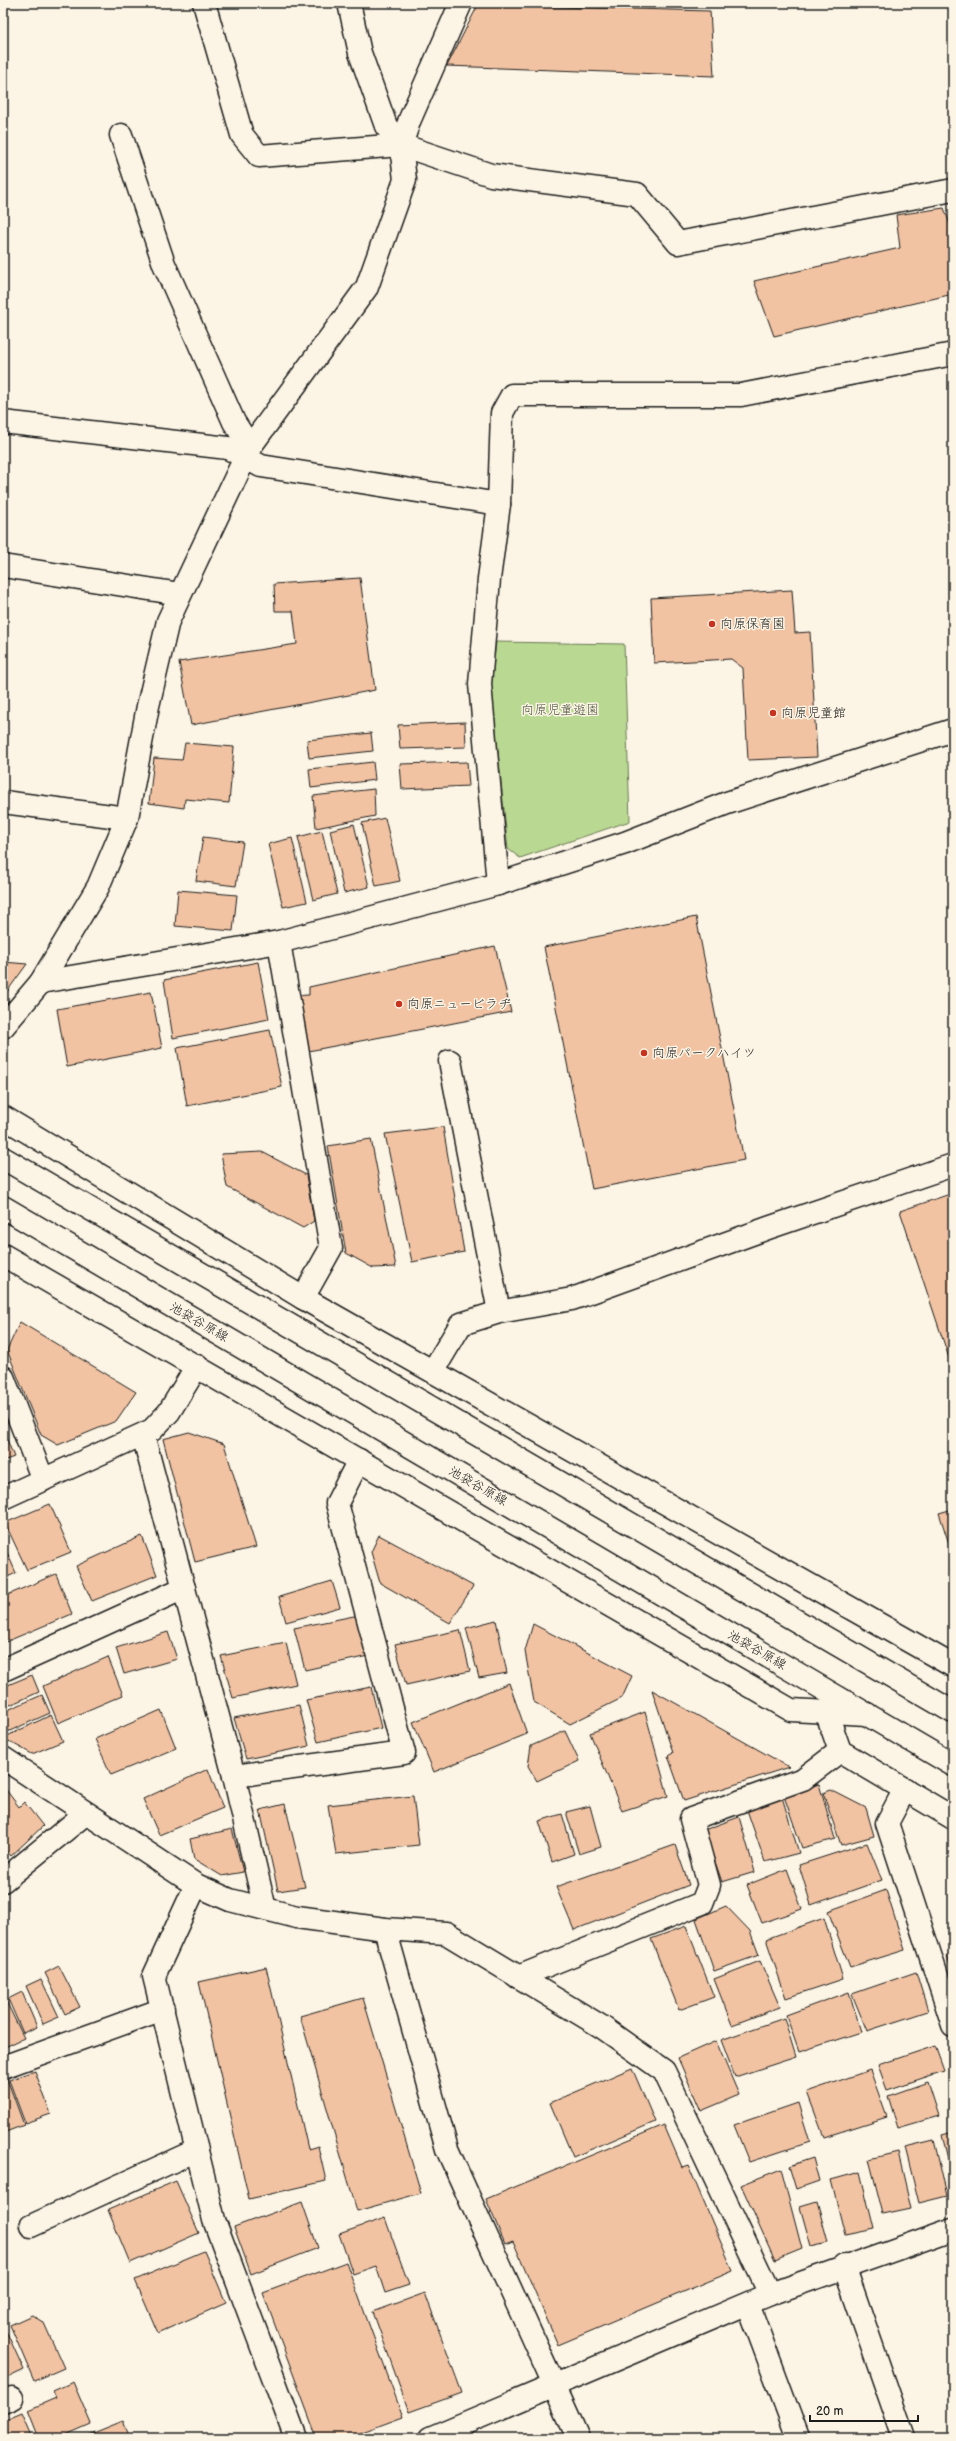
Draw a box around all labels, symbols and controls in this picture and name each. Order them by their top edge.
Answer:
place label: 向原保育園 [720,616,785,632]
marker: 向原保育園 [707,619,717,629]
park label: 向原児童遊園 [521,702,599,718]
place label: 向原児童館 [781,705,846,721]
marker: 向原児童館 [768,708,778,718]
place label: 向原ニュービラヂ [407,996,511,1012]
marker: 向原ニュービラヂ [394,999,404,1009]
place label: 向原パークハイツ [652,1045,756,1061]
marker: 向原パークハイツ [639,1048,649,1058]
street label: 池袋谷原線 [167,1299,232,1346]
street label: 池袋谷原線 [446,1463,511,1510]
street label: 池袋谷原線 [725,1627,790,1674]
scale bar [810,2397,918,2423]
text: 20 m [816,2404,843,2419]

